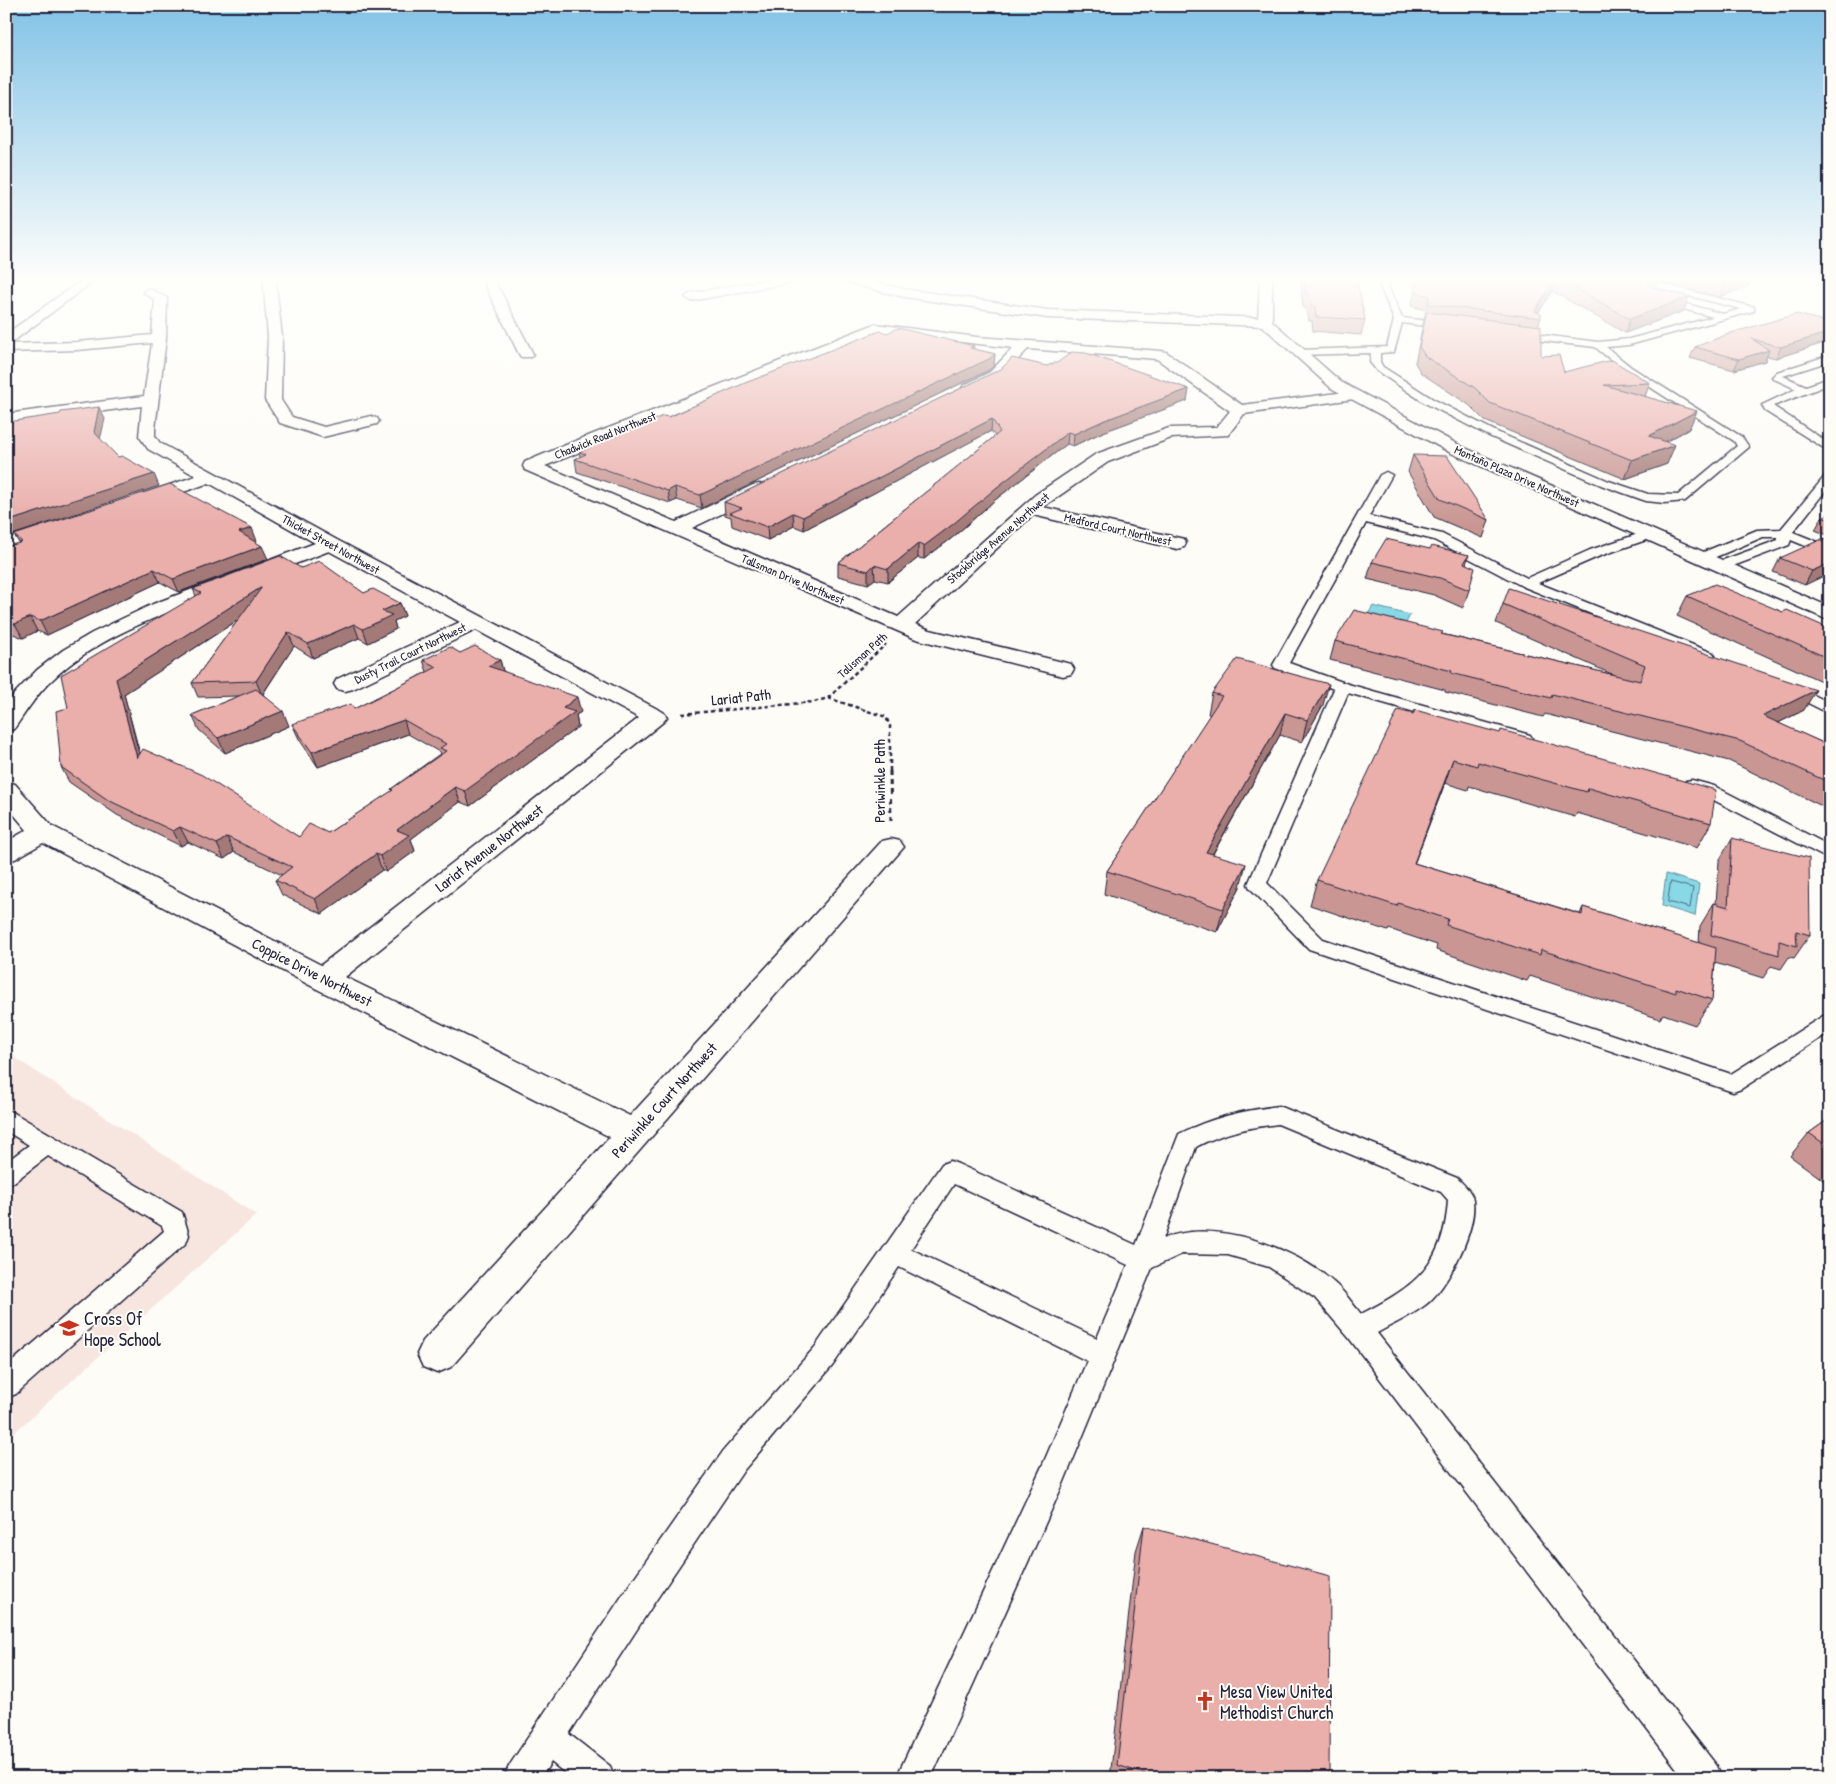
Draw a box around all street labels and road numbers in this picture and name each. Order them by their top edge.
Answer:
street label: Chadwick Road Northwest [552,407,659,463]
street label: Montaño Plaza Drive Northwest [1452,441,1583,512]
street label: Stockbridge Avenue Northwest [943,488,1054,587]
street label: Medford Court Northwest [1063,508,1174,550]
street label: Thicket Street Northwest [279,510,384,578]
street label: Tallsman Drive Northwest [739,550,848,609]
street label: Dusty Trail Court Northwest [351,618,470,687]
street label: Talisman Path [833,628,891,682]
street label: Lariat Path [710,683,772,711]
street label: Periwinkle Path [869,739,890,823]
street label: Lariat Avenue Northwest [431,799,548,897]
street label: Coppice Drive Northwest [248,933,377,1012]
street label: Periwinkle Court Northwest [606,1037,722,1162]

